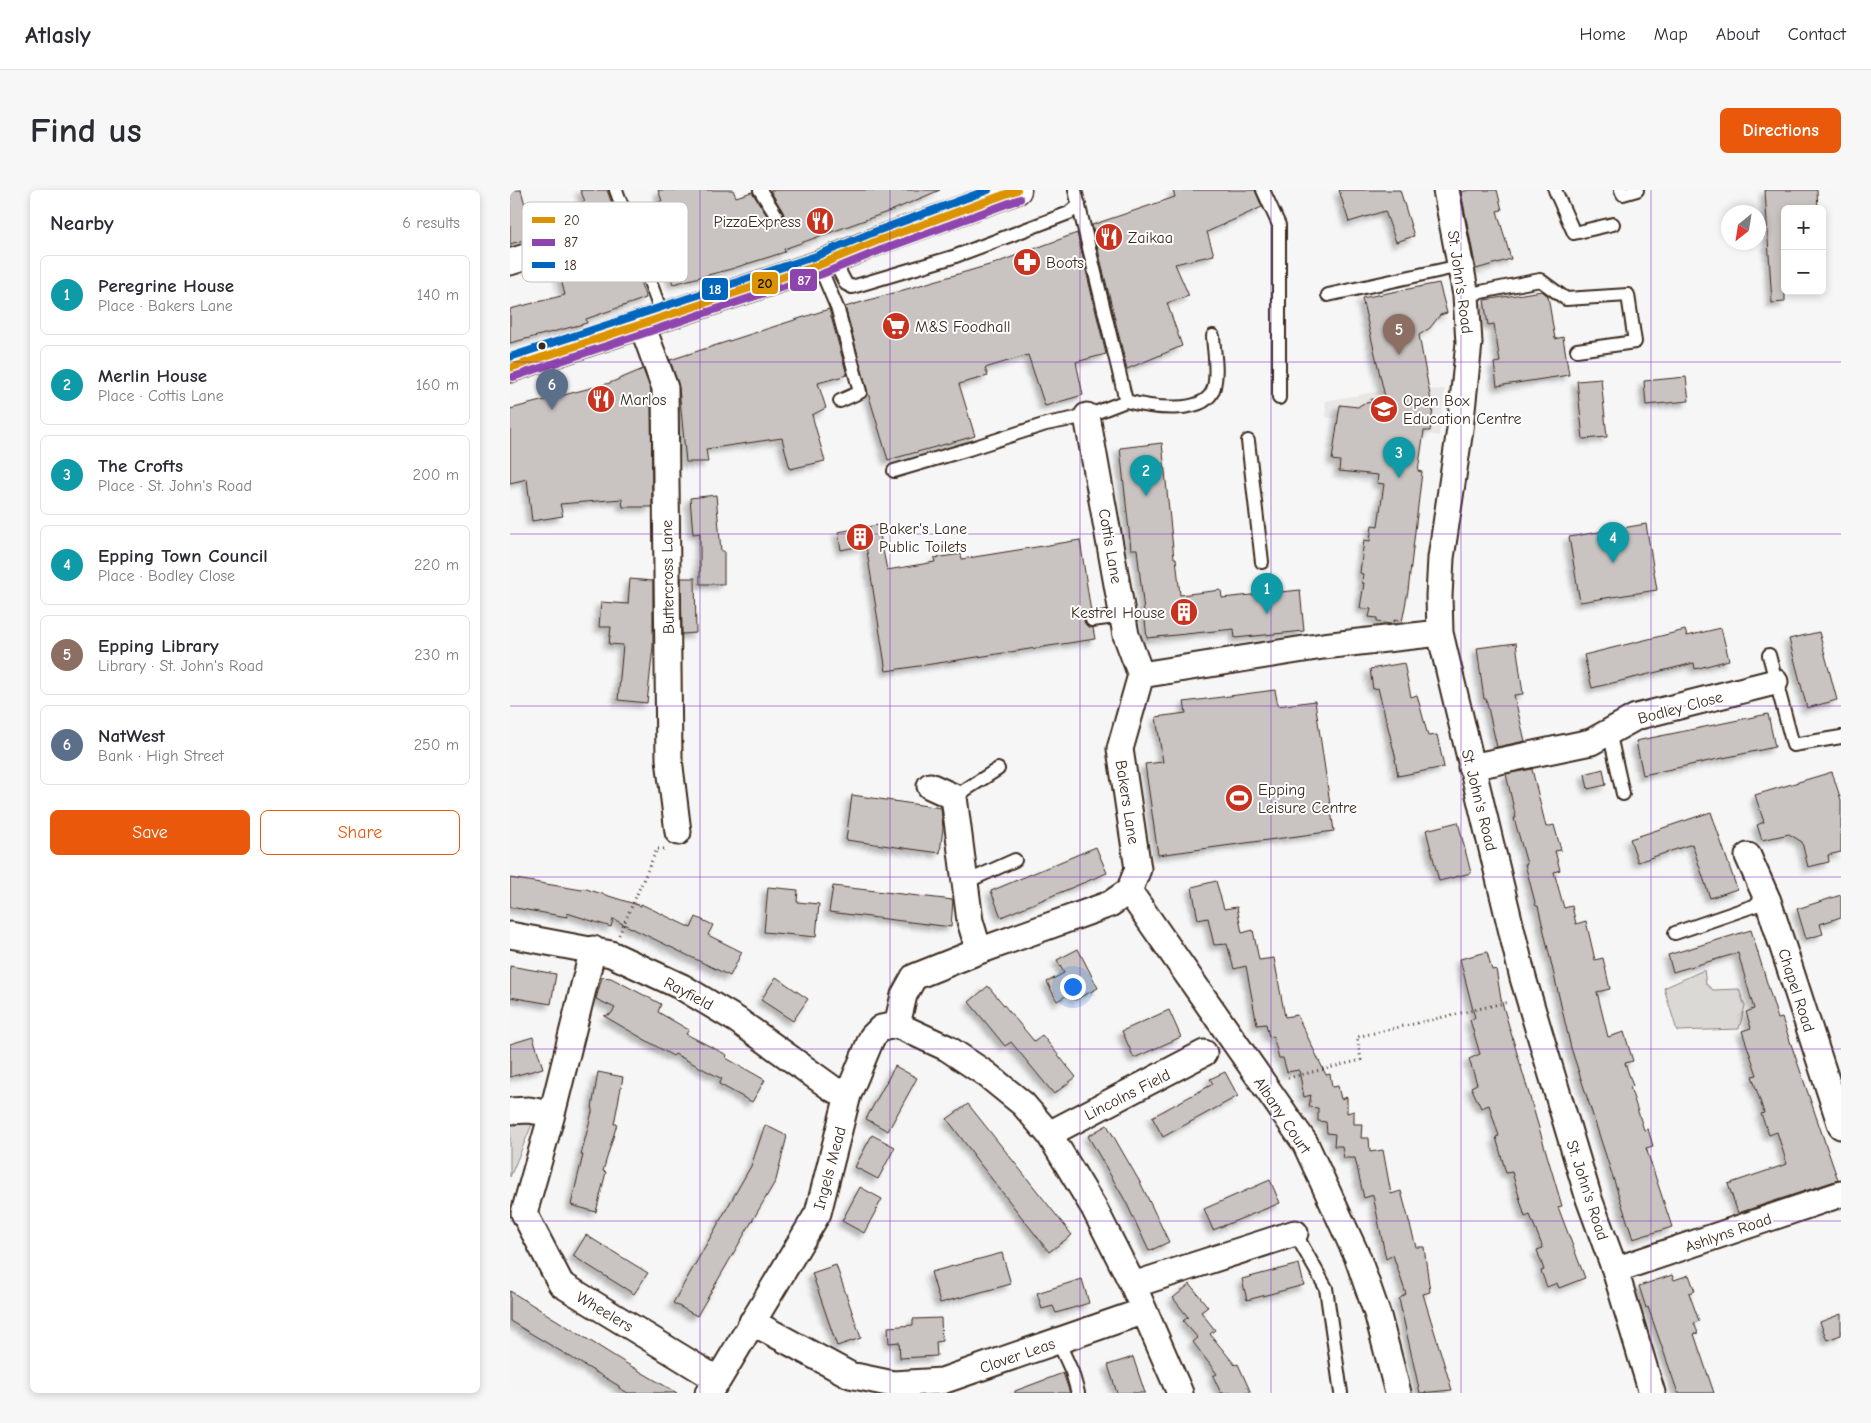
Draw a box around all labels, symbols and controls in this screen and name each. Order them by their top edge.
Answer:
text: Atlasly [25,21,91,49]
text: Home [1579,24,1626,45]
text: Map [1654,24,1688,45]
text: About [1716,24,1760,45]
text: Contact [1788,24,1846,45]
button: Directions [1720,108,1841,153]
text: Find us [30,110,142,151]
legend [522,202,688,282]
north arrow [1721,205,1766,250]
map controls [1781,205,1826,295]
button: + [1781,205,1826,250]
restaurant icon: PizzaExpress [805,206,835,236]
text: Nearby [50,211,114,235]
text: 20 [564,212,580,229]
place label: PizzaExpress [714,213,801,231]
text: 6 results [402,214,460,232]
restaurant icon: Zaikaa [1094,222,1124,252]
place label: Zaikaa [1128,229,1173,247]
street label: St. John's Road [1444,229,1476,335]
text: 87 [564,234,578,251]
pharmacy icon: Boots [1012,247,1042,277]
button: − [1781,250,1826,295]
place label: Boots [1046,254,1084,272]
text: 18 [564,257,577,274]
line badge: 87 [789,268,818,292]
line badge: 20 [751,271,779,295]
text: 87 [797,272,811,289]
text: Peregrine House [98,275,234,297]
text: 20 [758,275,772,292]
line badge: 18 [701,277,729,301]
text: 18 [709,281,721,298]
text: 1 [64,286,70,304]
text: 140 m [417,286,459,304]
text: Place · Bakers Lane [98,297,233,315]
supermarket icon: M&S Foodhall [881,311,911,341]
pin: 5 [1383,314,1415,355]
place label: M&S Foodhall [915,318,1010,336]
unlabelled marker [537,341,547,351]
text: Merlin House [98,365,207,387]
pin: 6 [536,369,568,410]
text: 2 [63,376,71,394]
text: 160 m [416,376,459,394]
restaurant icon: Marlos [586,384,616,414]
text: Place · Cottis Lane [98,387,224,405]
place label: Marlos [620,391,667,409]
place label: Open Box Education Centre [1403,392,1521,428]
school or university icon: Open Box Education Centre [1369,394,1399,424]
pin: 3 [1383,437,1415,478]
text: The Crofts [98,455,183,477]
pin: 2 [1130,455,1162,496]
text: 3 [63,466,71,484]
text: 200 m [413,466,459,484]
text: Place · St. John's Road [98,477,252,495]
street label: Cottis Lane [1095,507,1125,585]
street label: Buttercross Lane [658,520,678,634]
place label: Baker's Lane Public Toilets [879,520,967,556]
building icon: Baker's Lane Public Toilets [845,522,875,552]
pin: 4 [1597,522,1629,563]
text: Epping Town Council [98,545,268,567]
text: 4 [63,556,71,574]
text: 220 m [414,556,459,574]
text: Place · Bodley Close [98,567,235,585]
pin: 1 [1251,573,1283,614]
building icon: Kestrel House [1169,597,1199,627]
place label: Kestrel House [1071,604,1165,622]
text: Epping Library [98,635,219,657]
text: 5 [63,646,71,664]
text: 230 m [414,646,459,664]
text: Library · St. John's Road [98,657,264,675]
street label: Bodley Close [1636,688,1725,728]
text: NatWest [98,725,165,747]
text: 6 [63,736,71,754]
text: 250 m [414,736,459,754]
text: Bank · High Street [98,747,224,765]
street label: St. John's Road [1458,748,1500,853]
street label: Bakers Lane [1111,759,1143,845]
place label: Epping Leisure Centre [1258,781,1357,817]
sports icon: Epping Leisure Centre [1224,783,1254,813]
button: Save [50,810,250,855]
button: Share [260,810,460,855]
street label: Chapel Road [1774,946,1818,1034]
street label: Rayfield [661,974,716,1014]
your location [1060,974,1086,1000]
street label: Lincolns Field [1082,1066,1173,1124]
street label: Albany Court [1250,1074,1315,1158]
street label: Ingels Mead [810,1125,850,1212]
street label: St. John's Road [1562,1138,1612,1243]
street label: Ashlyns Road [1683,1210,1774,1256]
street label: Wheelers [573,1288,636,1336]
street label: Clover Leas [977,1335,1058,1377]

